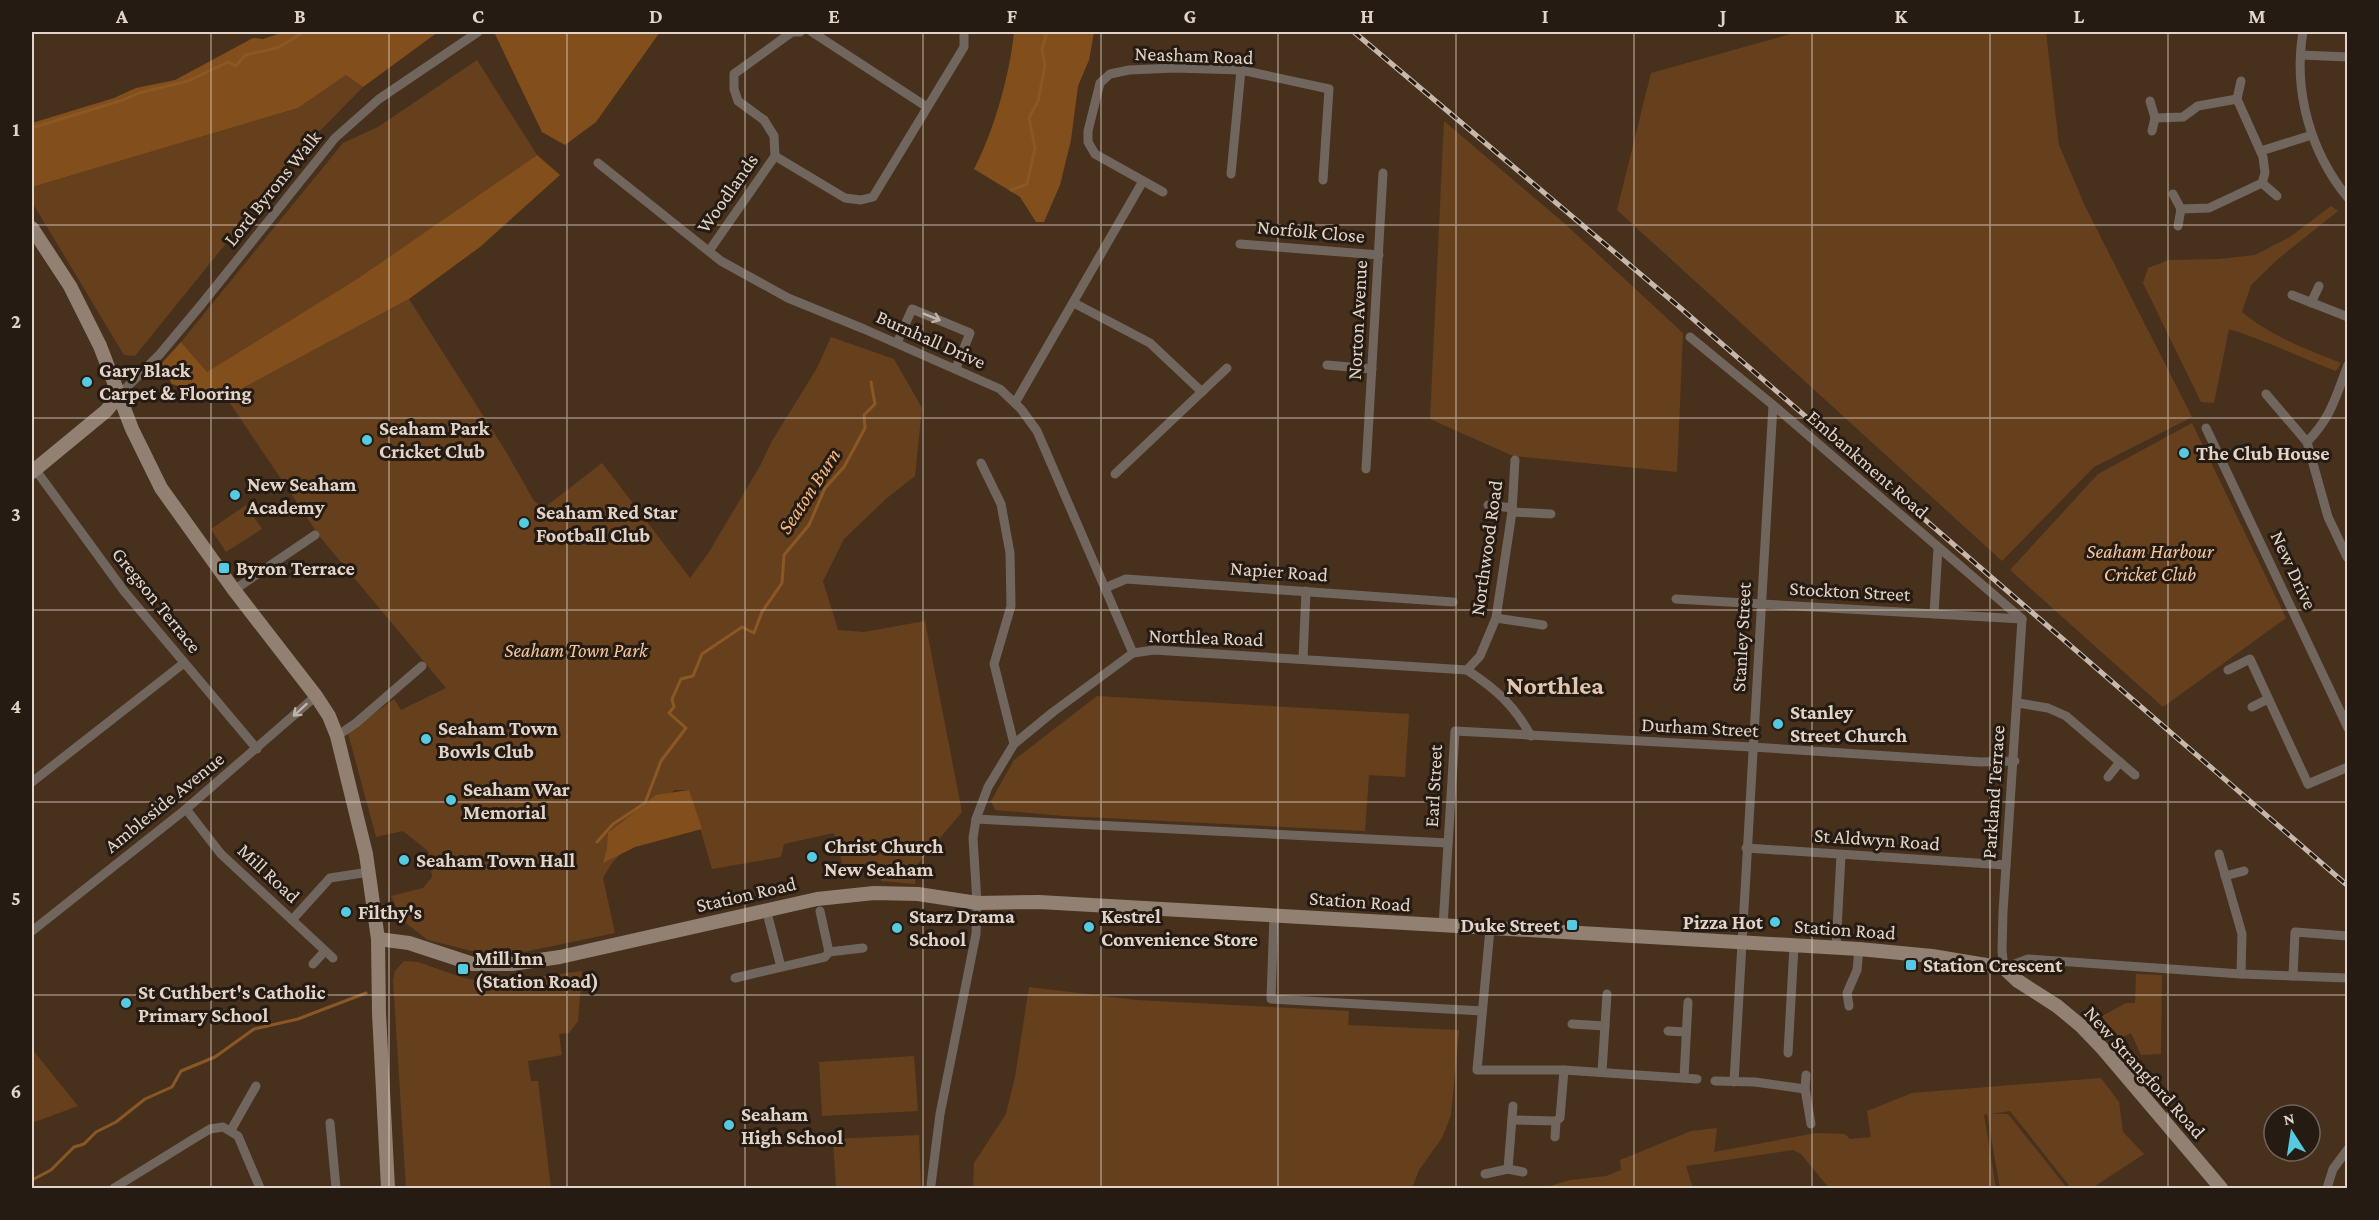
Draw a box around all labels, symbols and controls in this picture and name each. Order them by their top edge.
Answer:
text: A [115,5,129,27]
text: B [294,5,306,27]
text: C [472,5,484,27]
text: D [649,5,663,27]
text: E [828,5,840,27]
text: F [1007,5,1018,27]
text: G [1184,5,1197,27]
text: H [1360,5,1374,27]
text: I [1542,5,1549,27]
text: J [1718,5,1727,27]
text: K [1895,5,1909,27]
text: L [2074,5,2085,27]
text: M [2248,5,2266,27]
street label: Neasham Road [1134,42,1254,68]
text: 1 [12,118,20,140]
street label: Lord Byrons Walk [219,126,326,251]
street label: Woodlands [692,149,762,237]
street label: Norfolk Close [1256,215,1366,247]
street label: Norton Avenue [1343,259,1371,380]
street label: Burnhall Drive [873,305,989,373]
text: 2 [11,310,21,332]
one-way arrow [922,312,940,323]
place label: Gary Black Carpet & Flooring [99,359,252,404]
marker: Gary Black Carpet & Flooring [80,375,94,389]
street label: Embankment Road [1803,405,1933,523]
place label: Seaham Park Cricket Club [379,417,490,462]
marker: Seaham Park Cricket Club [360,433,374,447]
place label: The Club House [2196,442,2330,464]
water label: Seaton Burn [772,444,846,538]
marker: The Club House [2177,446,2191,460]
place label: New Seaham Academy [246,473,357,518]
street label: Northwood Road [1466,478,1506,617]
marker: New Seaham Academy [228,488,242,502]
place label: Seaham Red Star Football Club [536,501,678,546]
text: 3 [11,503,21,525]
marker: Seaham Red Star Football Club [517,516,531,530]
street label: New Drive [2266,527,2322,613]
park label: Seaham Harbour Cricket Club [2086,540,2215,585]
street label: Gregson Terrace [107,543,206,658]
place label: Byron Terrace [236,557,355,579]
street label: Napier Road [1229,557,1329,586]
marker: Byron Terrace [217,561,231,575]
street label: Stockton Street [1789,577,1911,605]
street label: Stanley Street [1727,581,1756,692]
street label: Northlea Road [1148,624,1264,650]
park label: Seaham Town Park [504,639,649,661]
district label: Northlea [1506,671,1604,700]
text: 4 [11,695,22,717]
place label: Stanley Street Church [1790,701,1908,746]
one-way arrow [293,703,308,717]
street label: Durham Street [1641,713,1760,741]
place label: Seaham Town Bowls Club [438,717,559,762]
marker: Stanley Street Church [1771,717,1785,731]
street label: Parkland Terrace [1977,724,2009,860]
marker: Seaham Town Bowls Club [419,732,433,746]
street label: Earl Street [1420,744,1446,828]
street label: Ambleside Avenue [100,747,228,857]
place label: Seaham War Memorial [463,778,570,823]
marker: Seaham War Memorial [444,793,458,807]
street label: St Aldwyn Road [1813,824,1941,855]
place label: Christ Church New Seaham [824,835,944,880]
street label: Mill Road [233,839,305,908]
place label: Seaham Town Hall [416,849,575,871]
marker: Christ Church New Seaham [805,850,819,864]
marker: Seaham Town Hall [397,853,411,867]
street label: Station Road [694,872,799,916]
street label: Station Road [1308,886,1412,916]
text: 5 [11,887,21,909]
place label: Filthy's [358,901,422,923]
marker: Filthy's [339,905,353,919]
place label: Starz Drama School [909,905,1015,950]
place label: Kestrel Convenience Store [1101,905,1258,950]
place label: Pizza Hot [1683,911,1764,933]
place label: Duke Street [1461,914,1561,936]
street label: Station Road [1793,914,1897,944]
marker: Pizza Hot [1768,915,1782,929]
marker: Duke Street [1565,918,1579,932]
marker: Kestrel Convenience Store [1082,920,1096,934]
marker: Starz Drama School [890,921,904,935]
place label: Mill Inn (Station Road) [475,947,599,993]
place label: Station Crescent [1923,954,2063,976]
marker: Station Crescent [1904,958,1918,972]
marker: Mill Inn (Station Road) [456,962,470,976]
place label: St Cuthbert's Catholic Primary School [138,981,326,1026]
marker: St Cuthbert's Catholic Primary School [119,996,133,1010]
street label: New Strangford Road [2079,1002,2210,1143]
text: 6 [11,1080,21,1102]
place label: Seaham High School [741,1103,843,1148]
north arrow [2262,1103,2322,1163]
text: N [2282,1109,2296,1128]
marker: Seaham High School [722,1118,736,1132]

